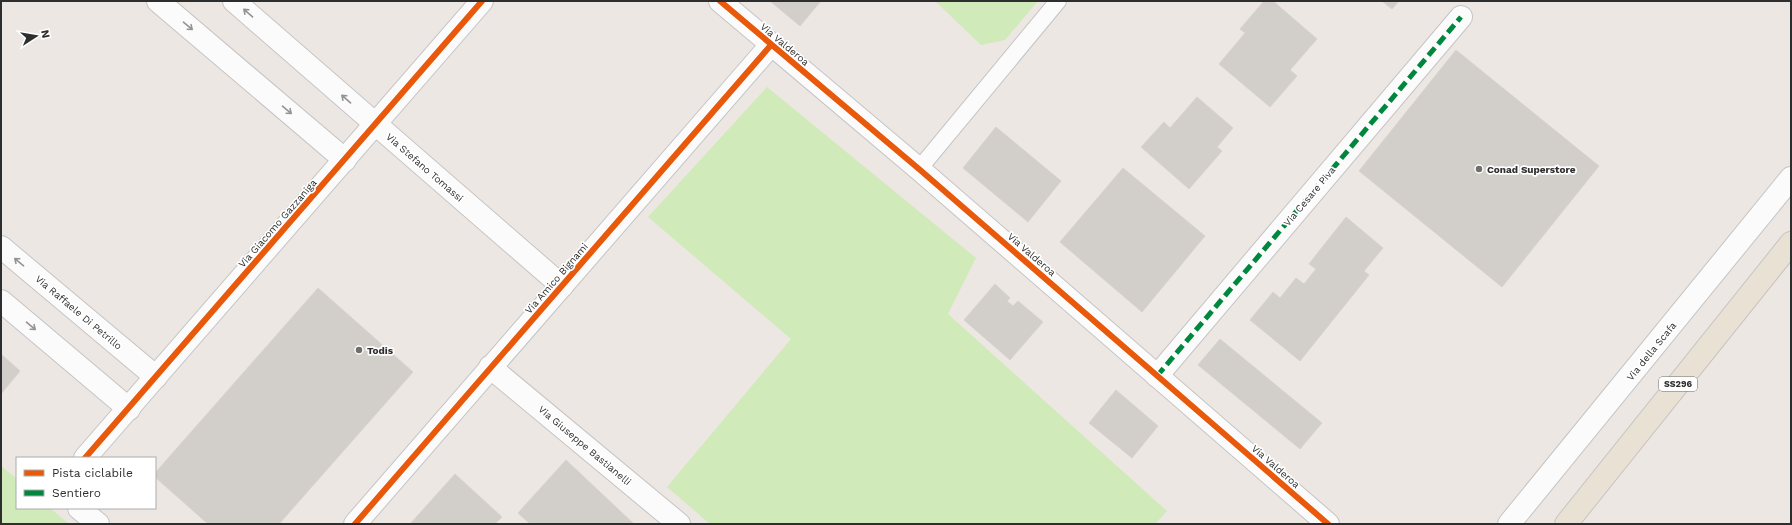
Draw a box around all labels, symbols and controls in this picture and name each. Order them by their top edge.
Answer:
one-way arrow [243,9,254,18]
north arrow [16,16,56,56]
street label: Via Valderoa [758,21,811,68]
one-way arrow [183,22,193,31]
text: N [38,29,52,39]
one-way arrow [341,94,352,103]
one-way arrow [282,106,293,115]
street label: Via Stefano Tomassi [384,131,465,204]
street label: Via Cesare Piva [1281,164,1338,228]
marker: Conad Superstore [1474,164,1484,174]
place label: Conad Superstore [1487,164,1576,175]
street label: Via Giacomo Gazzaniga [236,177,319,270]
street label: Via Valderoa [1005,231,1058,278]
street label: Via Amico Bignami [523,241,590,316]
one-way arrow [15,258,25,267]
street label: Via Raffaele Di Petrillo [33,273,124,352]
street label: Via della Scafa [1624,320,1678,383]
one-way arrow [25,322,36,331]
marker: Todis [354,345,364,355]
place label: Todis [367,345,394,356]
road number: SS296 [1659,377,1697,391]
street label: Via Giuseppe Bastianelli [536,403,633,487]
street label: Via Valderoa [1249,443,1302,490]
legend [16,457,156,509]
text: Pista ciclabile [52,466,133,480]
text: Sentiero [52,486,101,500]

